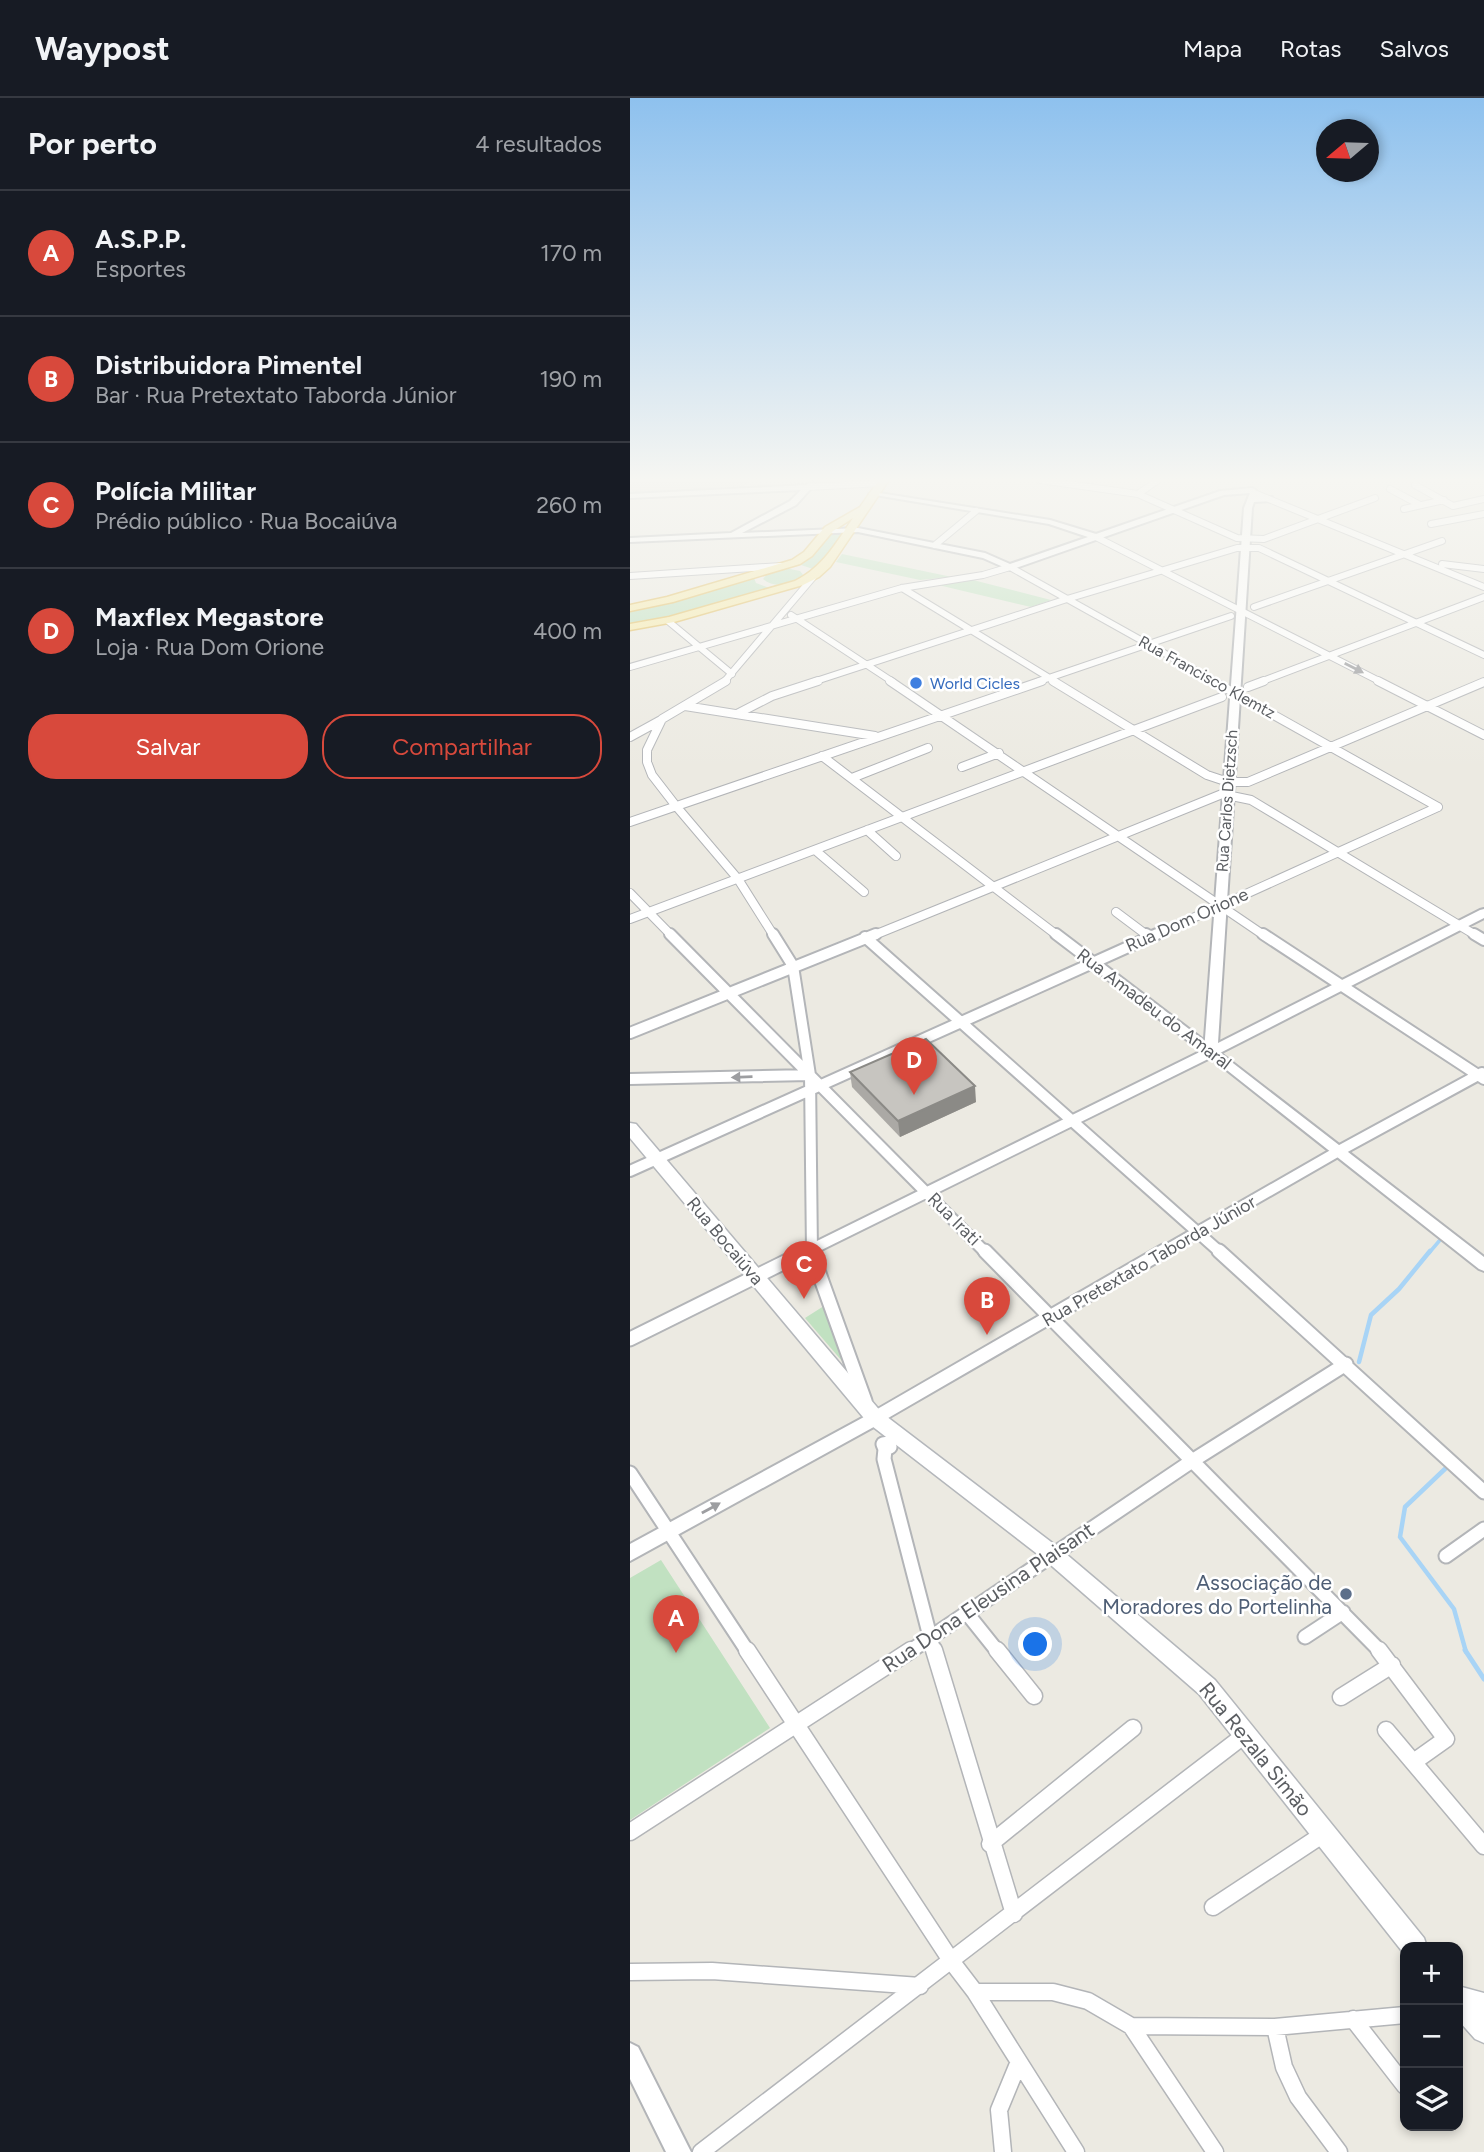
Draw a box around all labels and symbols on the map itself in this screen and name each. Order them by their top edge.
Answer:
north arrow [1316,119,1379,182]
street label: Rua Francisco Klemtz [1135,632,1279,723]
one-way arrow [1344,662,1364,673]
place label: World Cicles [930,674,1020,693]
marker: World Cicles [908,675,924,691]
street label: Rua Carlos Dietzsch [1213,729,1241,873]
street label: Rua Dom Orione [1122,883,1252,957]
street label: Rua Amadeu do Amaral [1072,944,1236,1074]
pin: D [891,1037,937,1095]
one-way arrow [731,1071,753,1083]
street label: Rua Irati [923,1188,985,1250]
street label: Rua Pretextato Taborda Júnior [1038,1191,1260,1331]
street label: Rua Bocaiúva [682,1193,768,1289]
pin: C [781,1241,827,1299]
pin: B [964,1277,1010,1335]
one-way arrow [701,1502,721,1514]
street label: Rua Dona Eleusina Plaisant [877,1517,1099,1677]
place label: Associação de Moradores do Portelinha [1102,1570,1332,1619]
marker: Associação de Moradores do Portelinha [1338,1586,1354,1602]
pin: A [653,1595,699,1653]
your location [1018,1627,1052,1661]
street label: Rua Rezala Simão [1194,1677,1318,1821]

